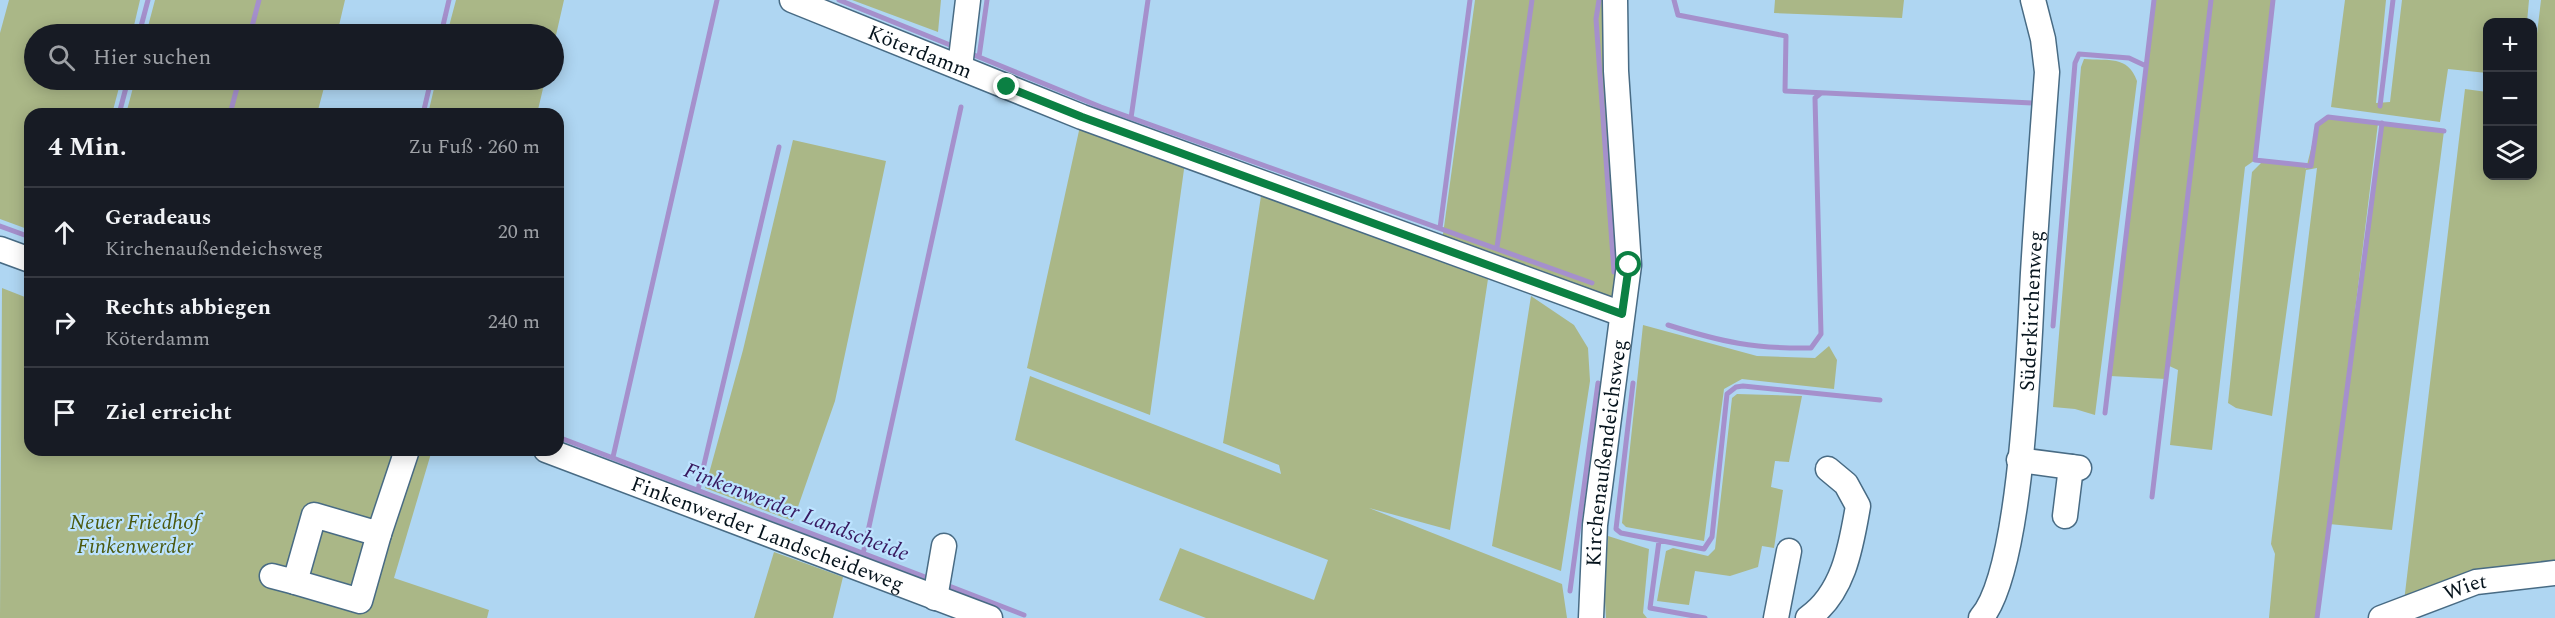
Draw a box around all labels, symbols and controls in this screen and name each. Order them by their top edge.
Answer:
street label: Köterdamm [863,17,977,88]
map controls [2483,18,2537,180]
button: + [2483,18,2537,72]
search box [24,24,564,90]
icon: search [45,41,78,74]
text: Hier suchen [93,41,211,74]
button: − [2483,72,2537,126]
route end [993,73,1019,99]
button: layers [2483,126,2537,180]
text: 4 Min. [48,127,127,167]
text: Zu Fuß · 260 m [408,132,540,162]
text: Geradeaus [105,201,211,234]
icon: ahead [48,216,81,249]
text: 20 m [498,217,540,247]
street label: Süderkirchenweg [2012,229,2053,392]
text: Kirchenaußendeichsweg [105,234,323,264]
route start [1615,251,1641,277]
text: Rechts abbiegen [105,291,271,324]
icon: right [48,306,81,339]
text: 240 m [488,307,540,337]
text: Köterdamm [105,324,210,354]
street label: Kirchenaußendeichsweg [1578,337,1636,567]
icon: arrive [48,396,81,429]
text: Ziel erreicht [105,396,232,429]
water label: Finkenwerder Landscheide [679,454,914,571]
street label: Finkenwerder Landscheideweg [626,469,909,601]
park label: Neuer Friedhof Finkenwerder [70,507,203,563]
street label: Wiet [2439,566,2489,610]

